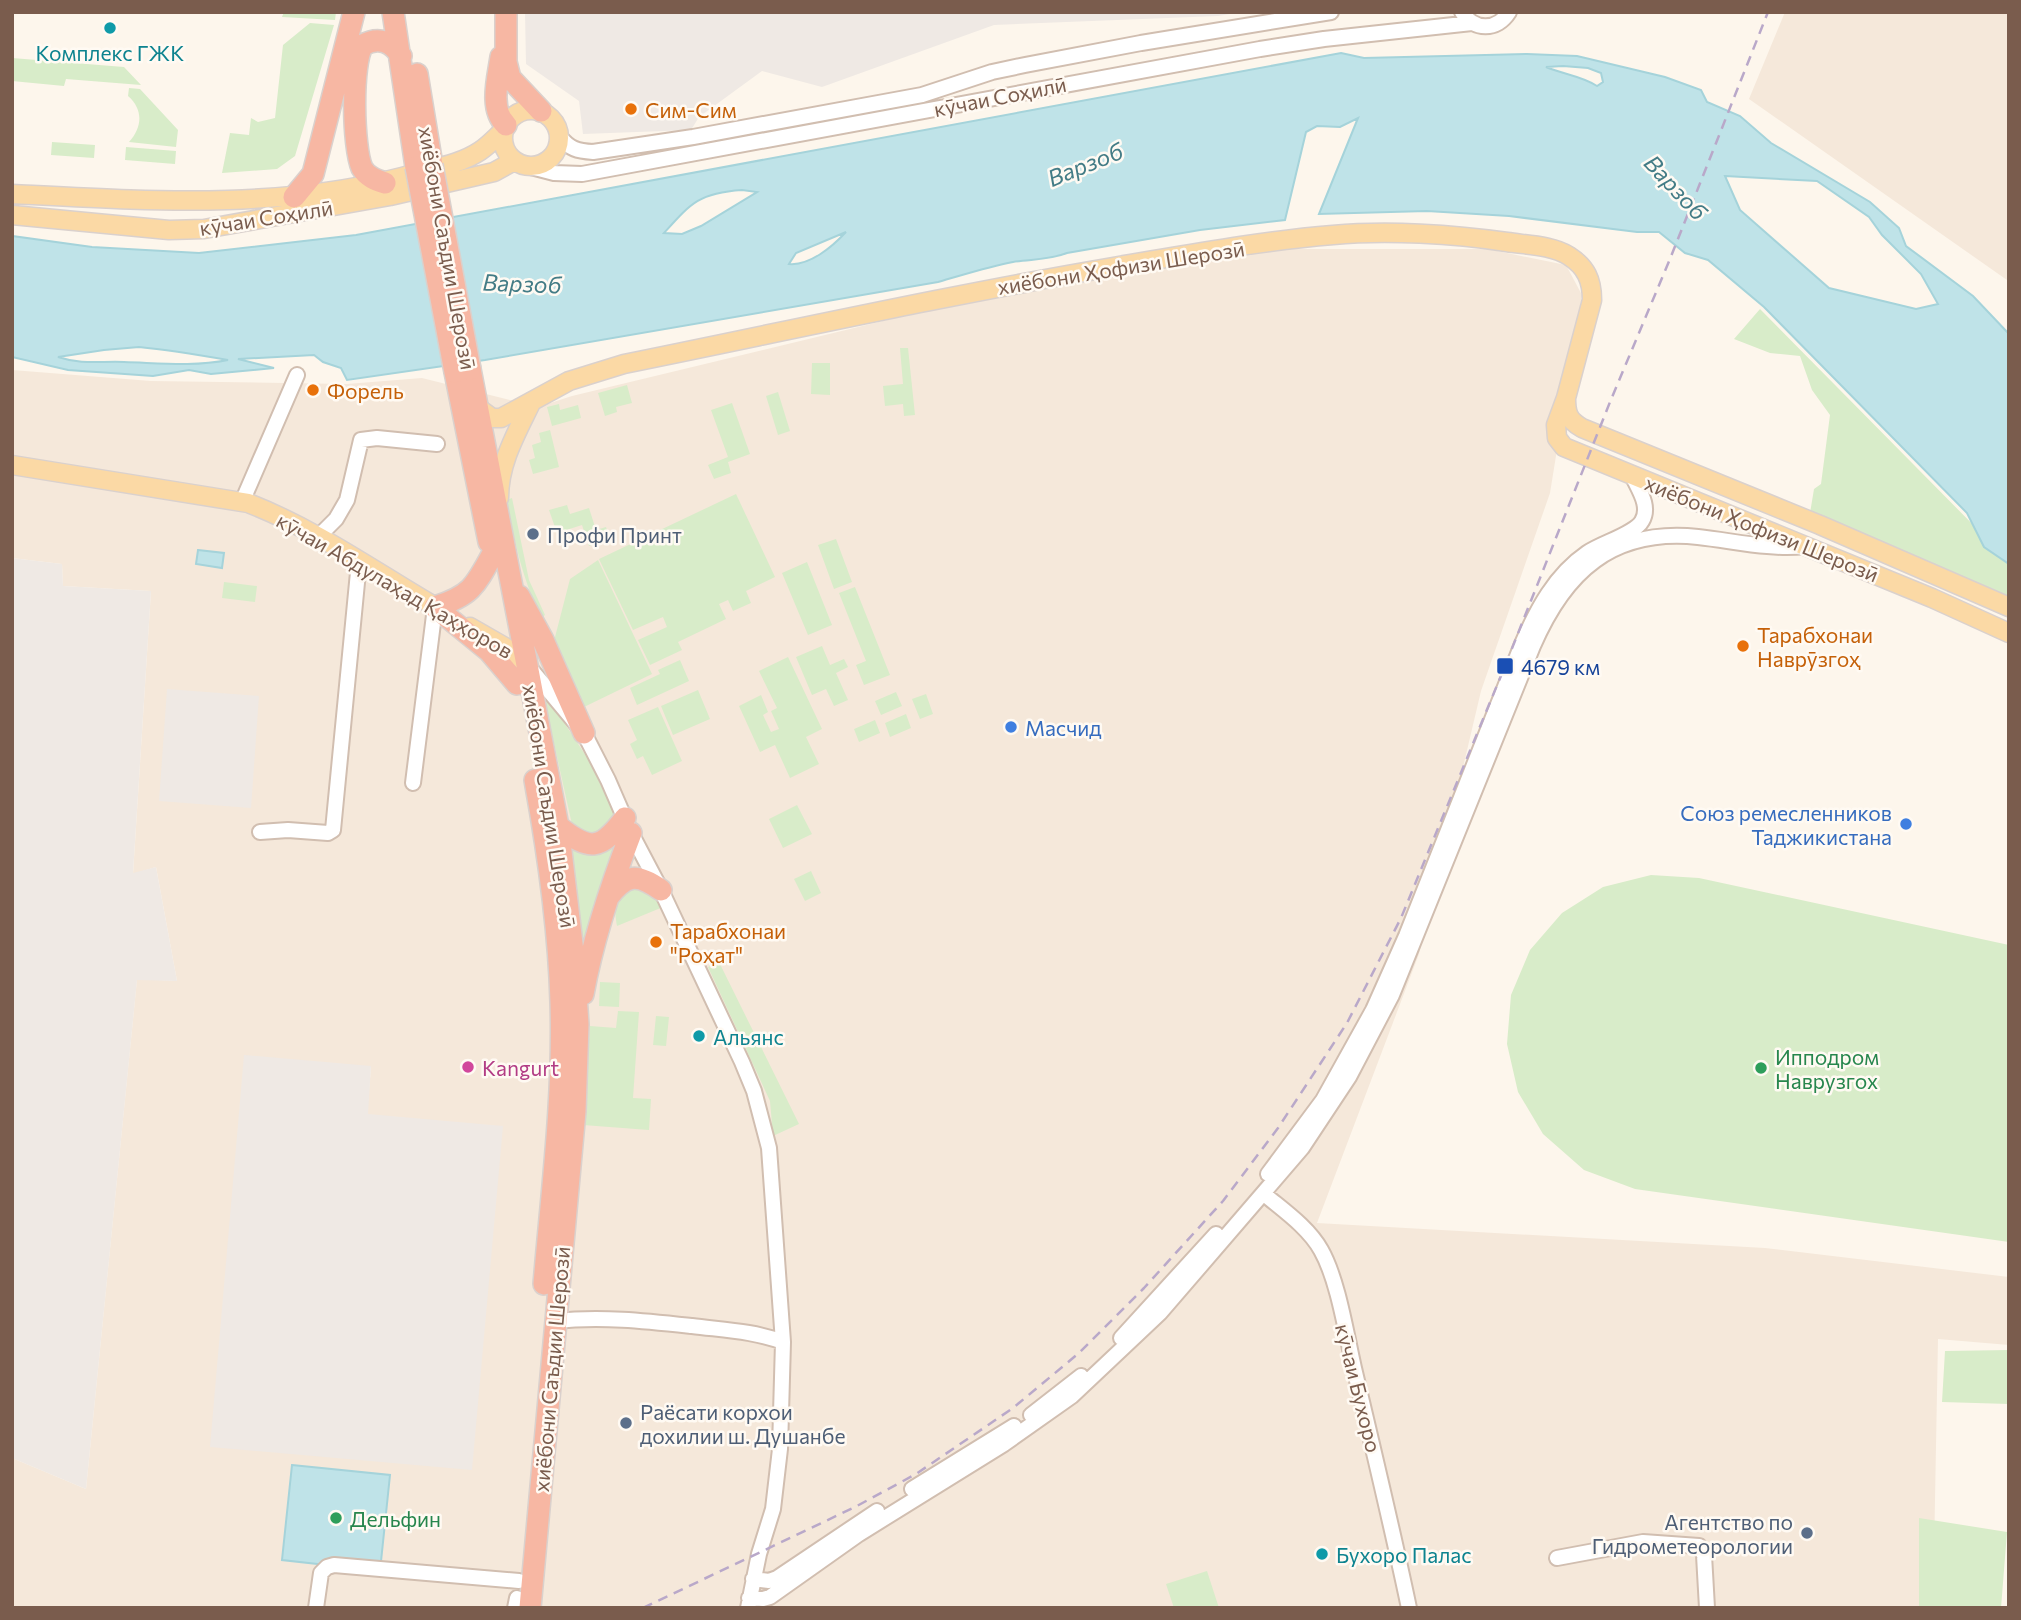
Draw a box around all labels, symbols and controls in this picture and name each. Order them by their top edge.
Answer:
marker: Комплекс ГЖК [102,20,118,36]
place label: Комплекс ГЖК [36,40,184,65]
street label: кӯчаи Соҳилӣ [932,71,1068,121]
place label: Сим-Сим [645,97,737,122]
marker: Сим-Сим [623,101,639,117]
street label: хиёбони Саъдии Шерозӣ [414,125,482,371]
water label: Варзоб [1043,136,1128,192]
water label: Варзоб [1639,149,1714,226]
street label: кӯчаи Соҳилӣ [198,194,334,240]
street label: хиёбони Ҳофизи Шерозӣ [996,235,1246,299]
water label: Варзоб [482,268,563,298]
place label: Форель [327,378,404,403]
marker: Форель [305,382,321,398]
street label: хиёбони Ҳофизи Шерозӣ [1641,470,1883,586]
street label: кӯчаи Абдулаҳад Қаҳҳоров [272,507,518,663]
place label: Профи Принт [547,522,682,547]
marker: Профи Принт [525,526,541,542]
place label: Тарабхонаи Наврӯзгоҳ [1757,622,1873,671]
marker: Тарабхонаи Наврӯзгоҳ [1735,638,1751,654]
place label: 4679 км [1521,654,1600,679]
marker: 4679 км [1495,656,1515,676]
street label: хиёбони Саъдии Шерозӣ [518,682,582,930]
place label: Масчид [1025,715,1102,740]
marker: Масчид [1003,719,1019,735]
place label: Союз ремесленников Таджикистана [1680,800,1892,849]
marker: Союз ремесленников Таджикистана [1898,816,1914,832]
place label: Тарабхонаи "Роҳат" [670,918,786,967]
marker: Тарабхонаи "Роҳат" [648,934,664,950]
place label: Альянс [713,1024,784,1049]
marker: Альянс [691,1028,707,1044]
place label: Ипподром Наврузгох [1775,1044,1879,1093]
place label: Kangurt [482,1055,559,1080]
marker: Kangurt [460,1059,476,1075]
marker: Ипподром Наврузгох [1753,1060,1769,1076]
street label: хиёбони Саъдии Шерозӣ [528,1245,574,1493]
street label: кӯчаи Бухоро [1331,1321,1387,1455]
place label: Раёсати корхои дохилии ш. Душанбе [640,1399,846,1448]
marker: Раёсати корхои дохилии ш. Душанбе [618,1415,634,1431]
place label: Дельфин [350,1506,441,1531]
place label: Агентство по Гидрометеорологии [1592,1509,1793,1558]
marker: Дельфин [328,1510,344,1526]
marker: Агентство по Гидрометеорологии [1799,1525,1815,1541]
place label: Бухоро Палас [1336,1542,1472,1567]
marker: Бухоро Палас [1314,1546,1330,1562]

